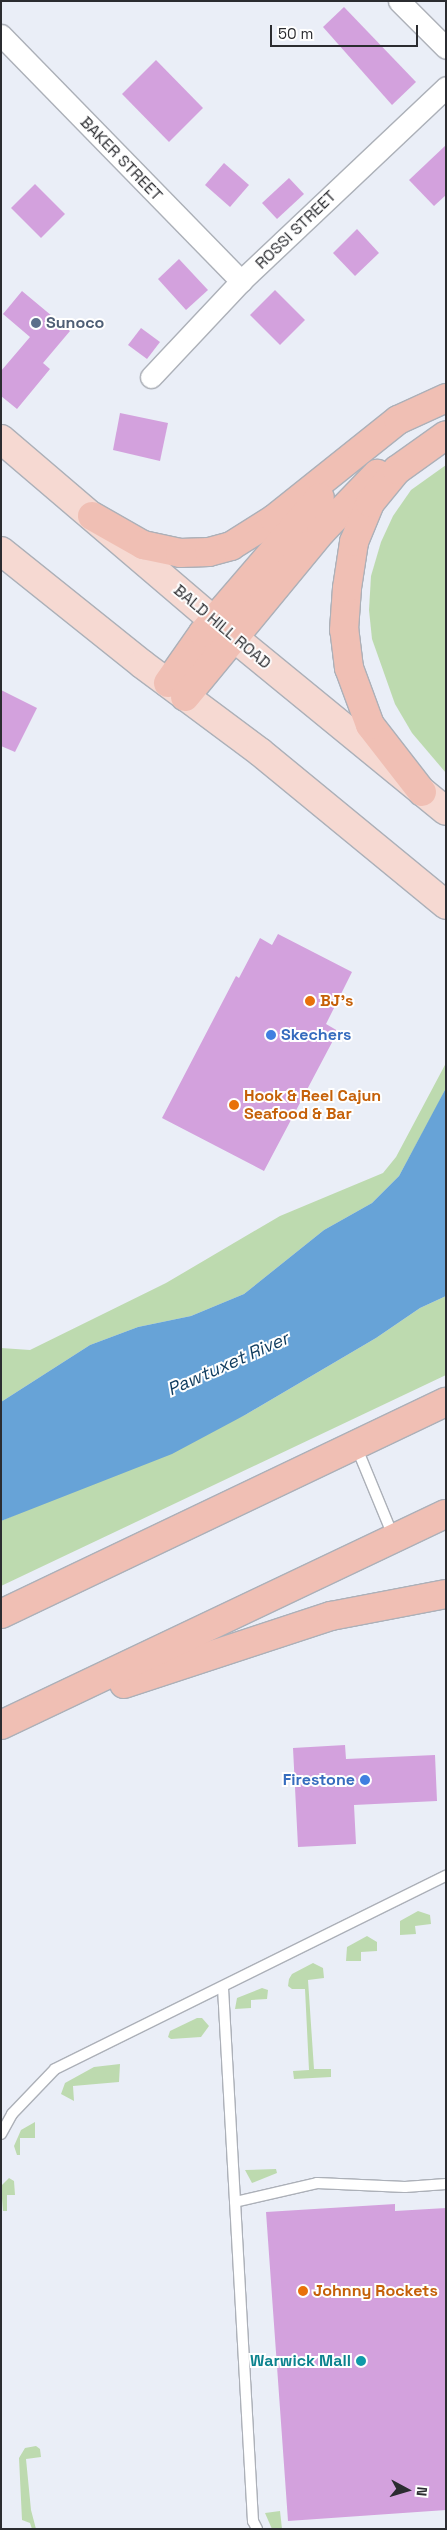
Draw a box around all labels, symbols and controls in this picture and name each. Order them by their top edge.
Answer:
scale bar [272,15,420,47]
text: 50 m [278,24,313,43]
street label: BAKER STREET [76,113,166,205]
street label: ROSSI STREET [252,187,340,273]
place label: Sunoco [46,313,104,333]
marker: Sunoco [30,317,42,329]
street label: BALD HILL ROAD [169,581,275,673]
place label: BJ's [320,991,353,1011]
marker: BJ's [304,995,316,1007]
place label: Skechers [281,1025,351,1045]
marker: Skechers [265,1029,277,1041]
place label: Hook & Reel Cajun Seafood & Bar [244,1086,381,1124]
marker: Hook & Reel Cajun Seafood & Bar [228,1099,240,1111]
water label: Pawtuxet River [164,1328,292,1400]
place label: Firestone [283,1770,355,1790]
marker: Firestone [359,1774,371,1786]
place label: Johnny Rockets [313,2281,438,2301]
marker: Johnny Rockets [297,2285,309,2297]
place label: Warwick Mall [250,2351,351,2371]
marker: Warwick Mall [355,2355,367,2367]
north arrow [382,2465,432,2515]
text: N [412,2486,431,2497]

